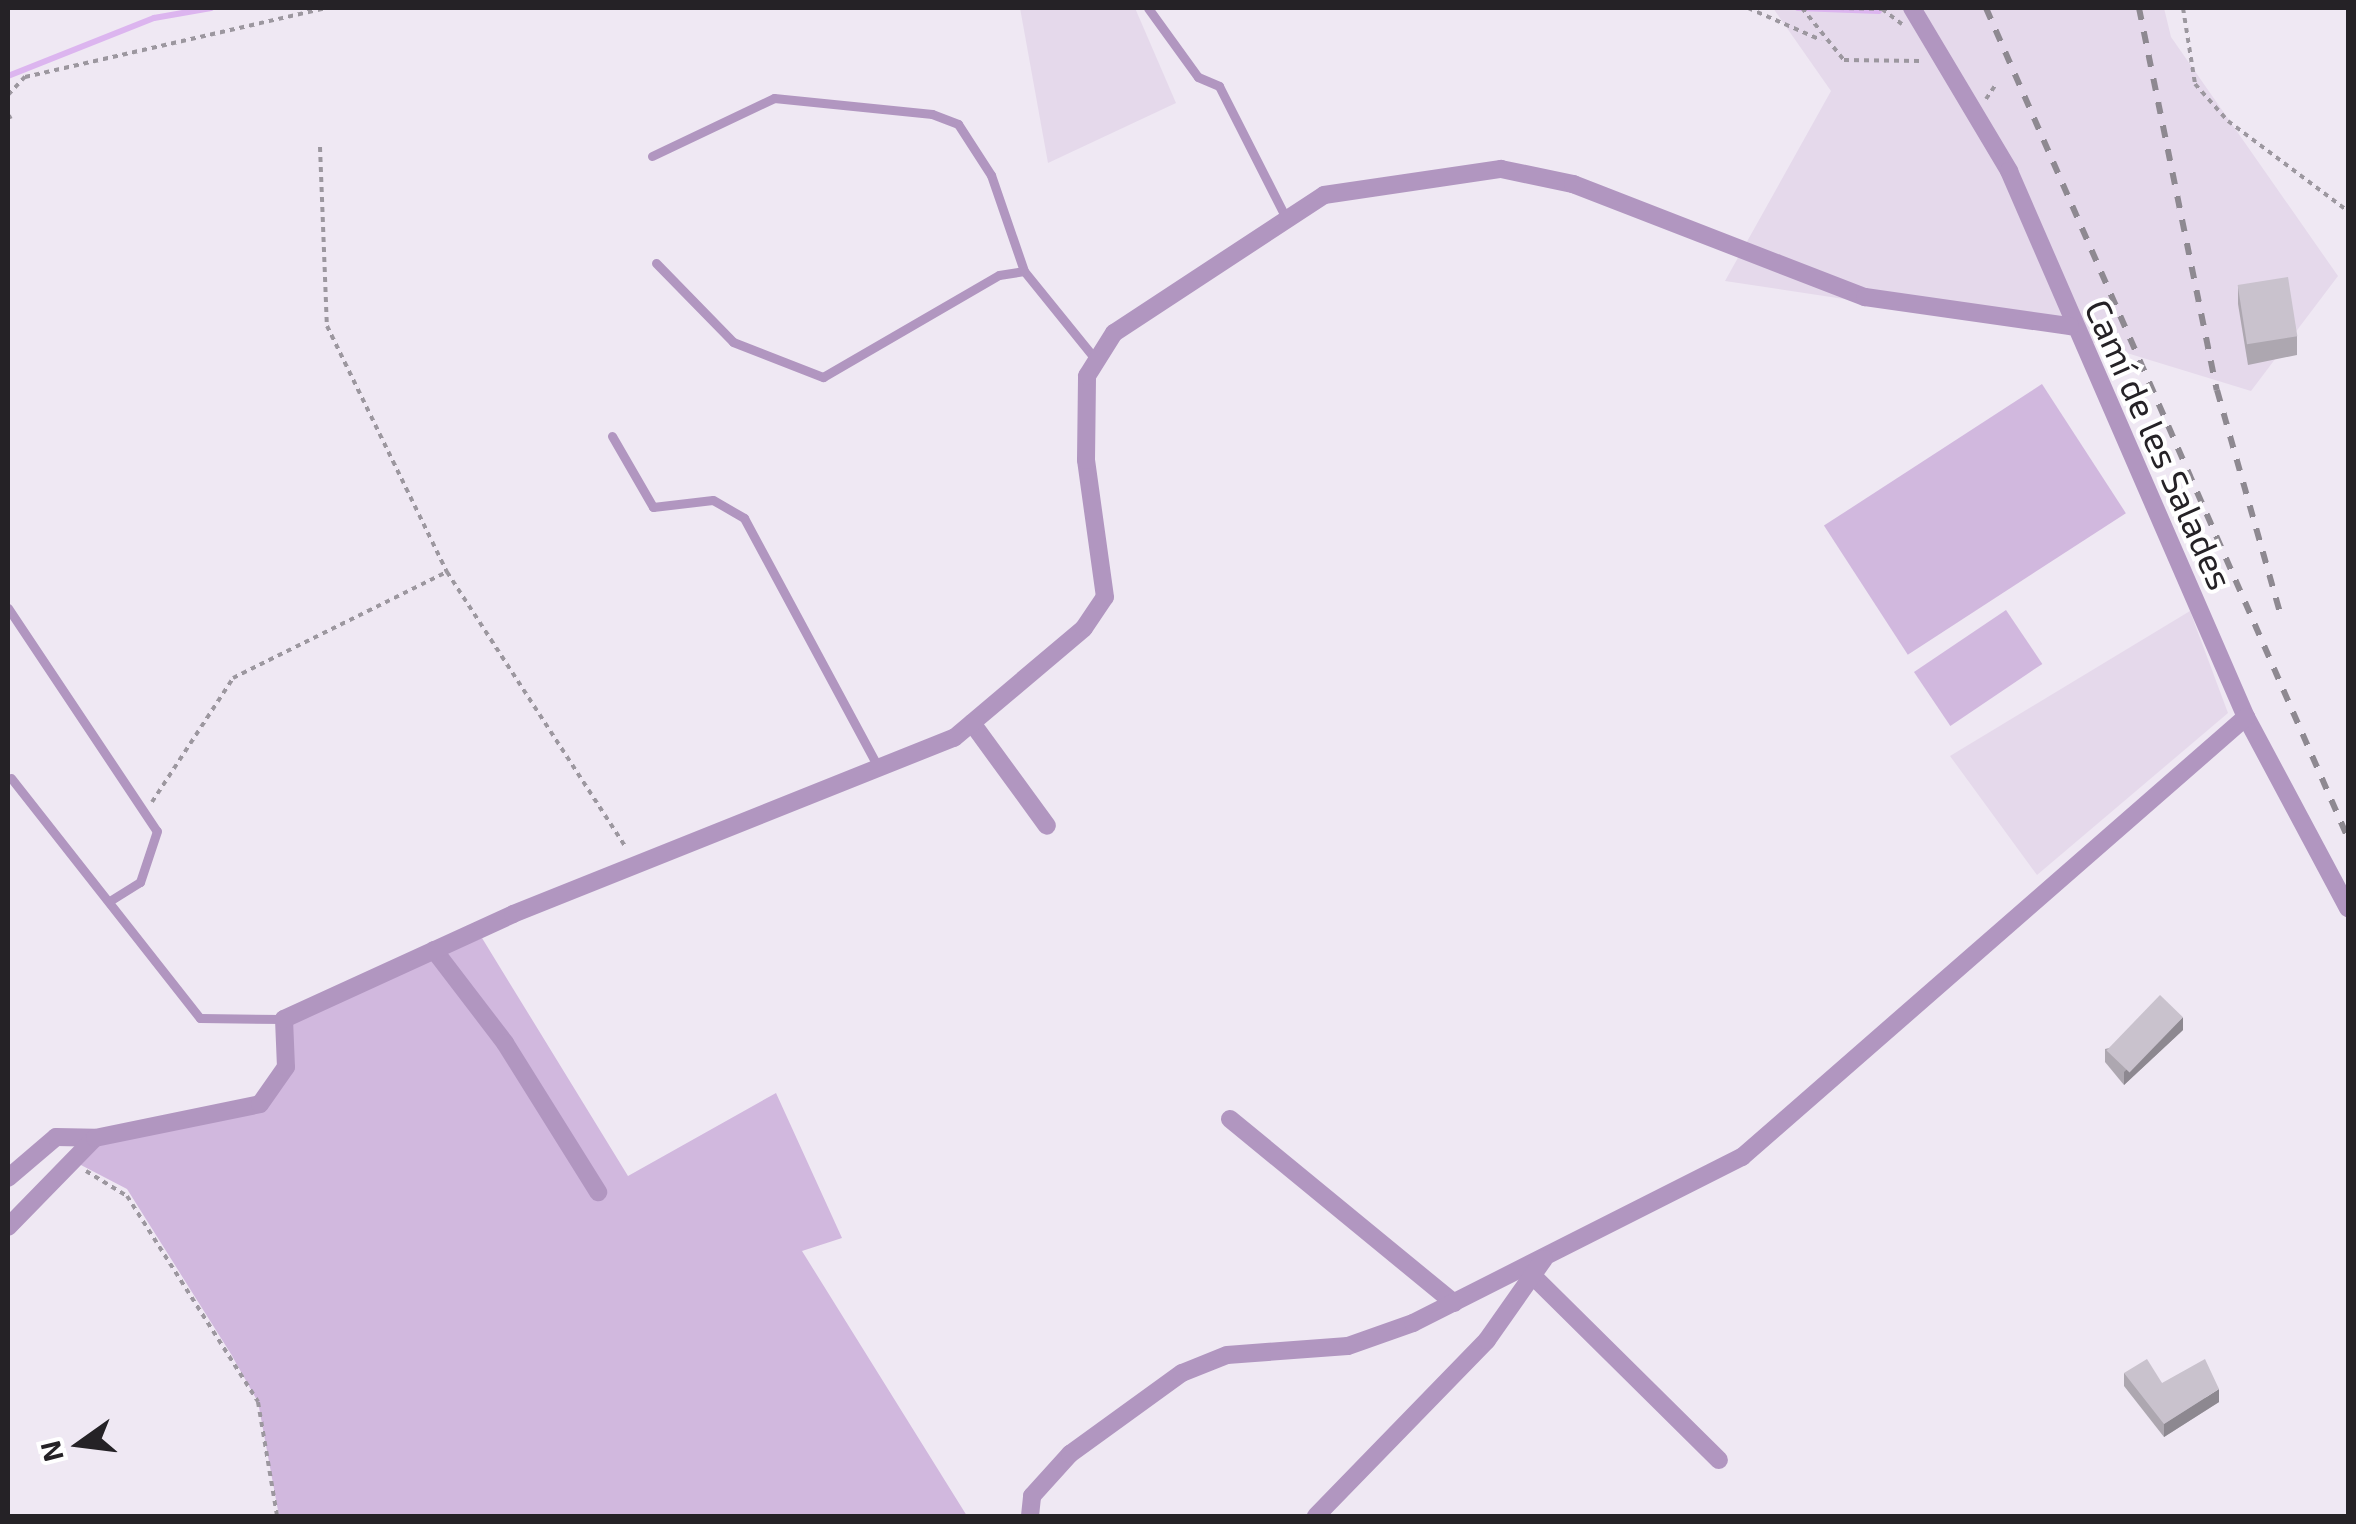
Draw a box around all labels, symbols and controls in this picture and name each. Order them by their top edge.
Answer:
street label: Camí de les Salades [2077,293,2243,595]
north arrow [30,1394,130,1494]
text: N [32,1437,70,1465]

